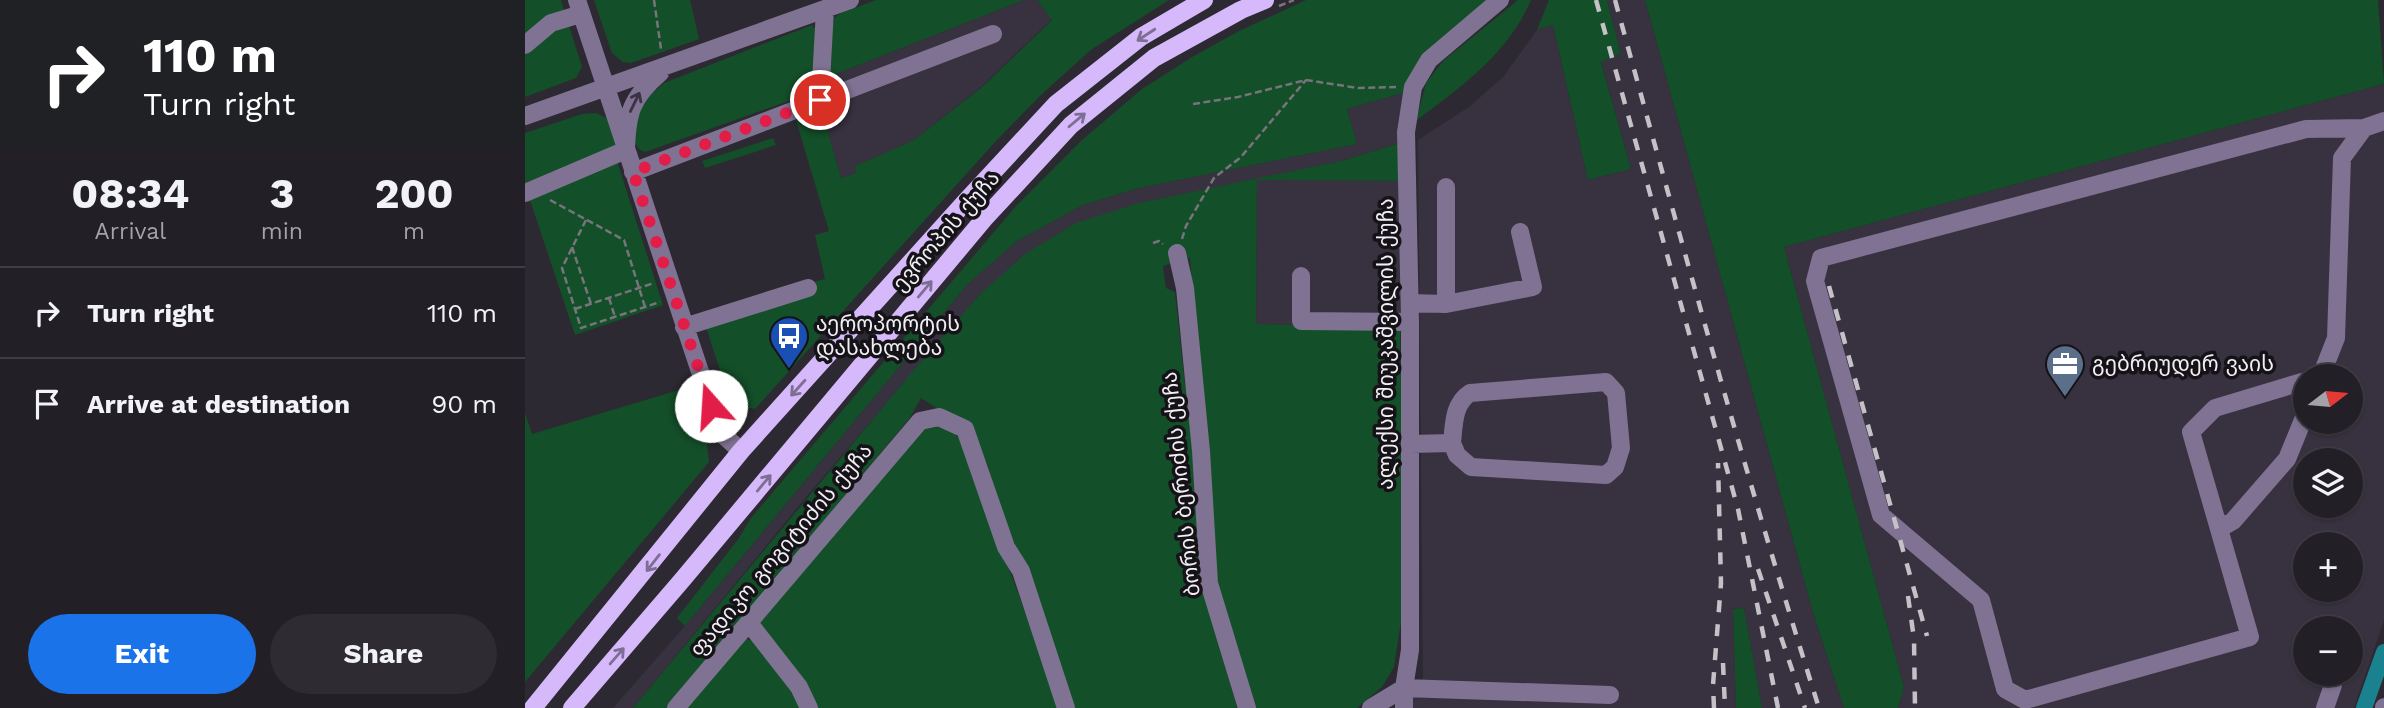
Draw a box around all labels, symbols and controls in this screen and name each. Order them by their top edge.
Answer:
text: 110 m [143,26,277,84]
icon: right [28,28,119,119]
one-way arrow [1136,28,1156,42]
pin [790,70,850,130]
icon: arrive [801,81,839,119]
text: Turn right [143,85,295,123]
one-way arrow [629,92,642,113]
one-way arrow [1068,112,1086,128]
street label: ევროპის ქუჩა [887,165,1005,296]
text: 08:34 [71,169,189,218]
text: 3 [270,169,294,218]
text: 200 [374,169,454,218]
street label: ალექსი შიუკაშვილის ქუჩა [1373,198,1399,490]
text: Arrival [95,218,166,245]
text: min [261,218,303,245]
text: m [403,218,425,245]
one-way arrow [917,281,933,299]
icon: right [28,294,66,332]
text: Turn right [87,298,214,328]
text: 110 m [427,298,497,328]
place label: აეროპორტის დასახლება [816,311,960,361]
bus stop icon: აეროპორტის დასახლება [768,315,810,370]
office icon: გებრიუდერ ვაის [2044,343,2086,398]
place label: გებრიუდერ ვაის [2092,351,2274,377]
north arrow [2293,364,2363,434]
map controls [2293,364,2363,686]
position arrow [674,369,748,443]
street label: ბორის ბერიძის ქუჩა [1156,370,1205,598]
one-way arrow [790,379,806,397]
icon: arrive [28,385,66,423]
text: Arrive at destination [87,389,350,419]
text: 90 m [431,389,497,419]
street label: ფადიკო გოგიტიძის ქუჩა [684,438,878,662]
button: layers [2293,448,2363,518]
one-way arrow [756,474,771,492]
button: + [2293,532,2363,602]
one-way arrow [645,553,660,571]
button: Exit [28,614,256,694]
button: Share [270,614,497,694]
button: − [2293,616,2363,686]
one-way arrow [609,648,625,666]

